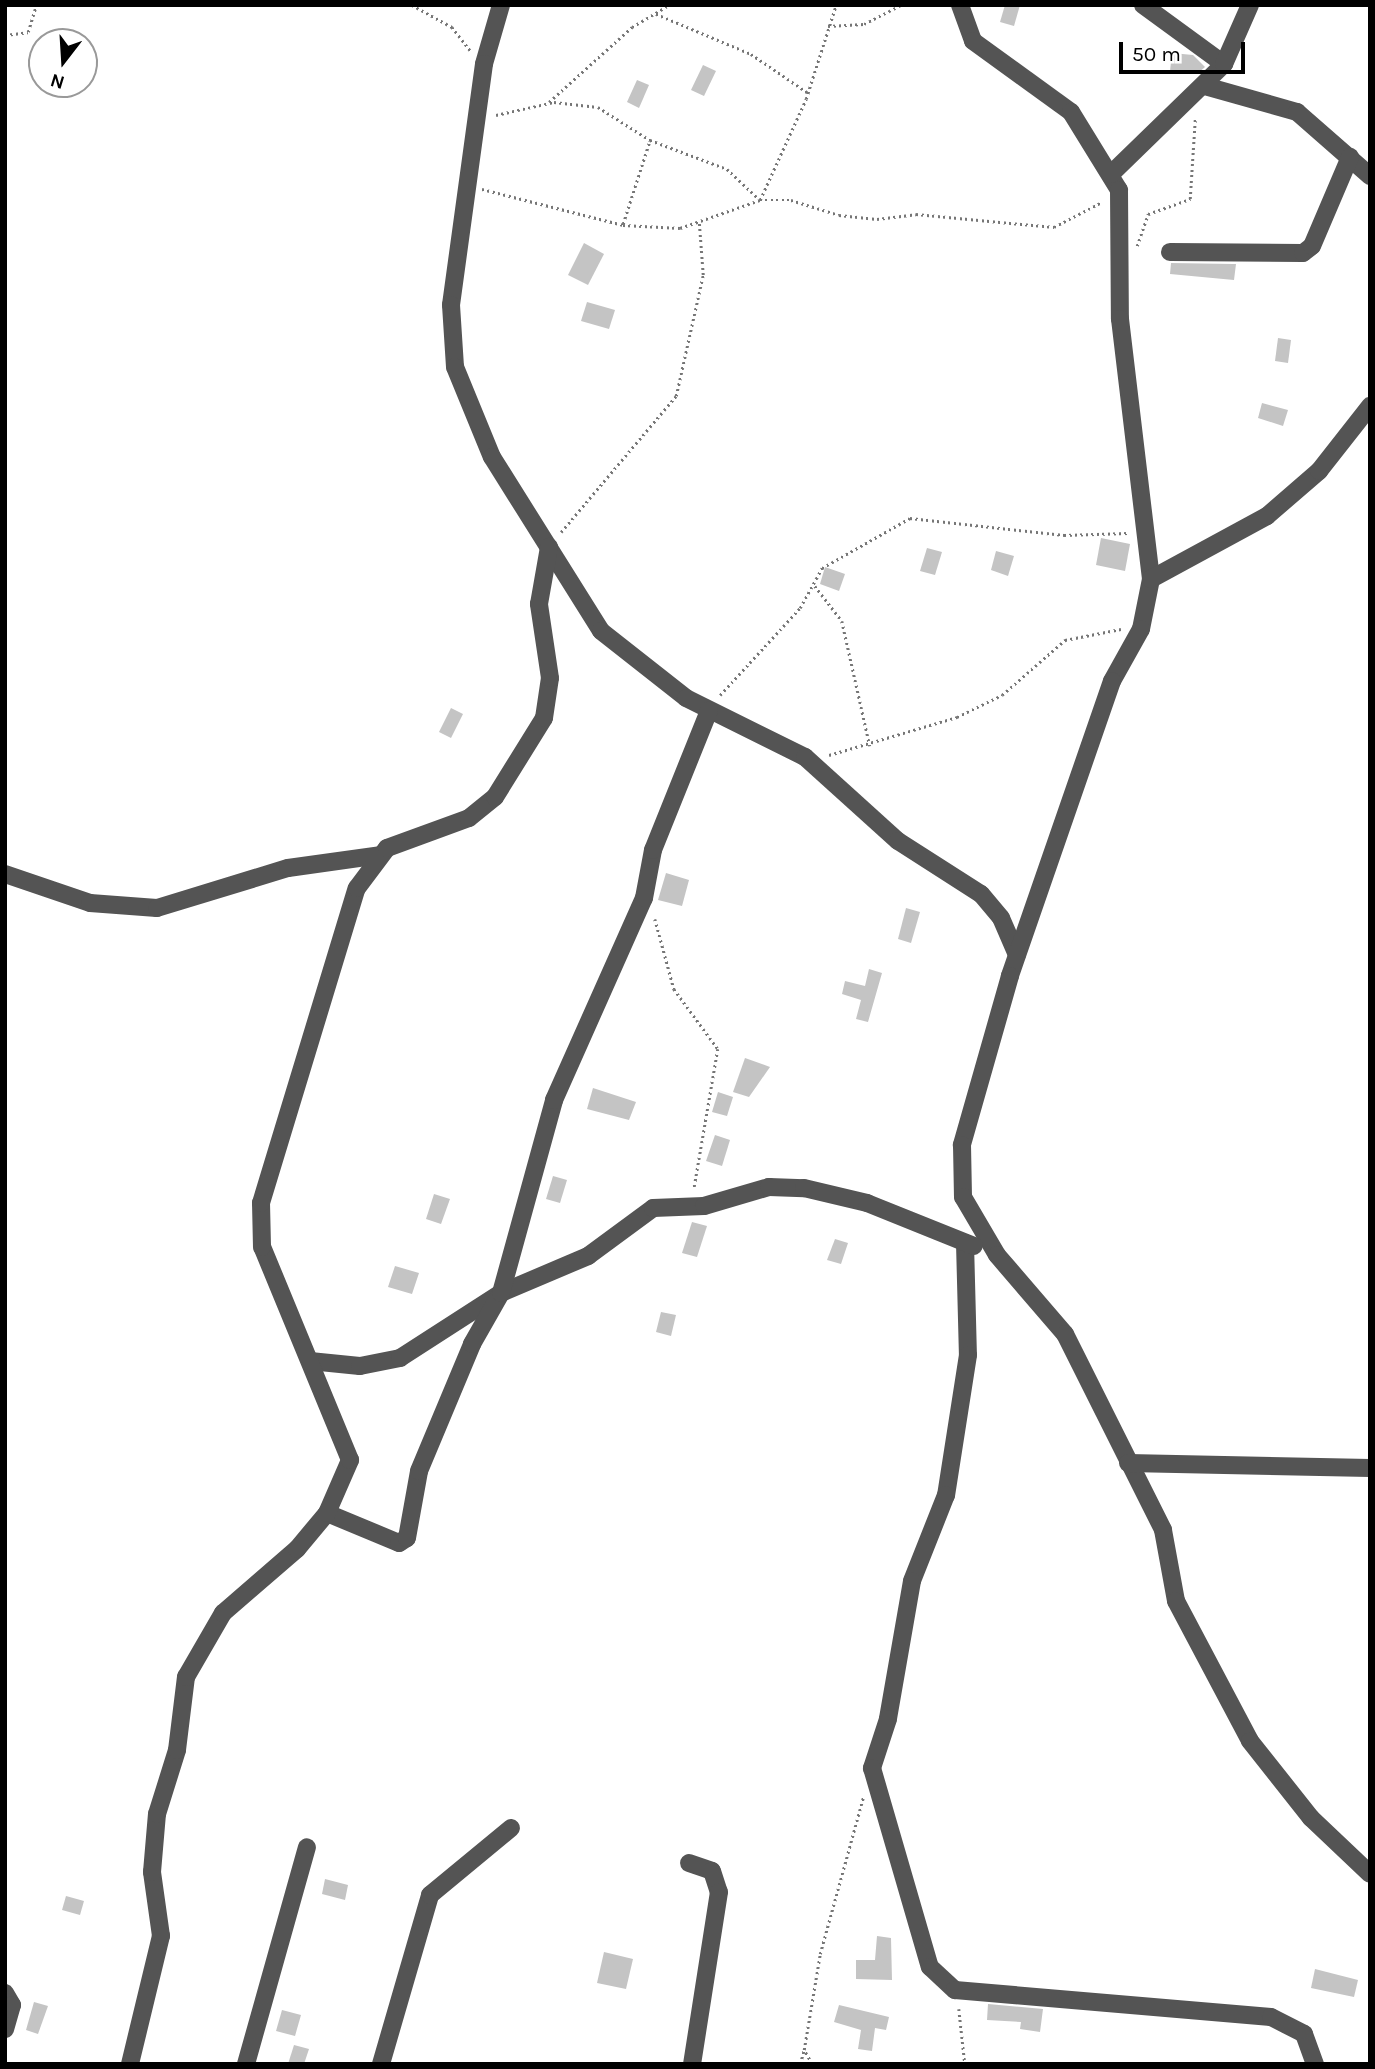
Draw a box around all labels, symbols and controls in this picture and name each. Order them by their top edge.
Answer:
north arrow [28,28,98,98]
scale bar [1123,28,1249,72]
text: 50 m [1132,42,1181,66]
text: N [48,69,67,94]

